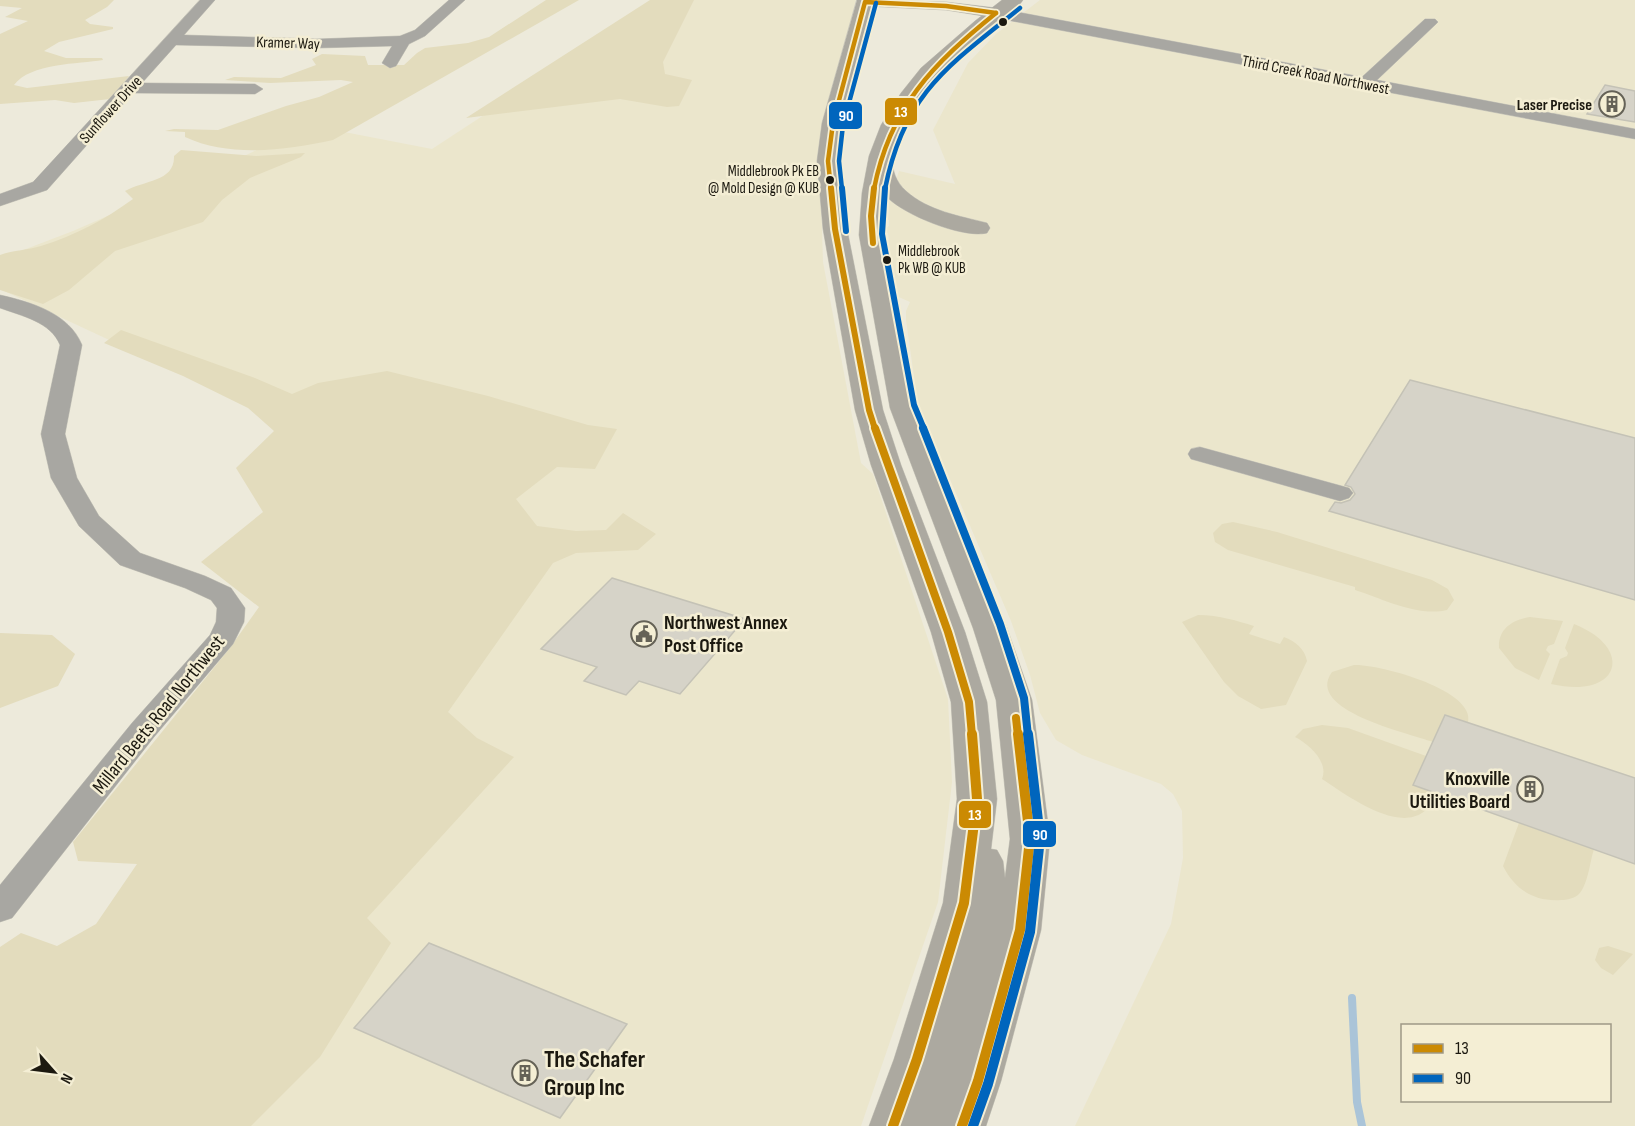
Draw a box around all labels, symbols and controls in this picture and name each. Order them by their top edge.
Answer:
unlabelled marker [997,16,1009,28]
street label: Kramer Way [256,33,320,54]
street label: Third Creek Road Northwest [1240,52,1391,99]
street label: Sunflower Drive [76,72,146,148]
building icon: Laser Precise [1597,89,1627,119]
place label: Laser Precise [1517,96,1592,115]
line badge: 13 [884,97,918,126]
line badge: 90 [828,101,863,130]
text: 13 [894,103,908,122]
text: 90 [838,107,854,126]
place label: Middlebrook Pk EB @ Mold Design @ KUB [708,162,819,198]
marker: Middlebrook Pk EB @ Mold Design @ KUB [824,174,836,186]
place label: Middlebrook Pk WB @ KUB [898,242,966,278]
marker: Middlebrook Pk WB @ KUB [881,254,893,266]
place label: Northwest Annex Post Office [664,611,788,658]
public building icon: Northwest Annex Post Office [629,619,659,649]
street label: Millard Beets Road Northwest [87,631,230,799]
place label: Knoxville Utilities Board [1409,767,1510,814]
building icon: Knoxville Utilities Board [1515,774,1545,804]
line badge: 13 [958,800,992,829]
text: 13 [968,806,982,825]
line badge: 90 [1022,820,1057,848]
text: 90 [1032,826,1048,845]
legend [1401,1024,1611,1102]
text: 13 [1455,1038,1469,1059]
north arrow [24,1042,84,1102]
place label: The Schafer Group Inc [544,1045,646,1102]
building icon: The Schafer Group Inc [510,1058,540,1088]
text: 90 [1455,1068,1471,1089]
text: N [56,1070,76,1087]

